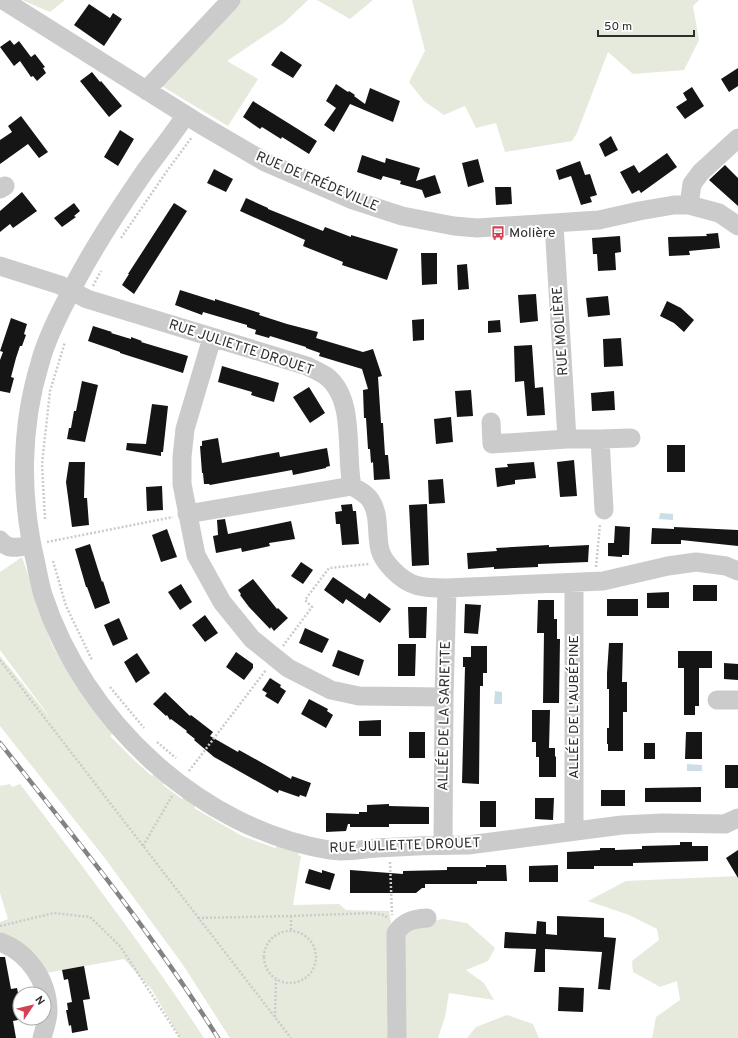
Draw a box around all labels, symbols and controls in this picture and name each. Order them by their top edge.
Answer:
scale bar [598,12,694,38]
text: 50 m [604,19,632,35]
street label: RUE DE FRÉDEVILLE [253,147,381,216]
bus stop icon: Molière [490,225,506,241]
place label: Molière [509,225,555,242]
street label: RUE MOLIÈRE [548,286,573,376]
street label: RUE JULIETTE DROUET [166,317,316,379]
street label: ALLÉE DE L'AUBÉPINE [565,635,583,779]
street label: ALLÉE DE LA SARIETTE [434,641,455,791]
street label: RUE JULIETTE DROUET [329,835,481,857]
north arrow [12,986,52,1026]
text: N [31,994,47,1008]

